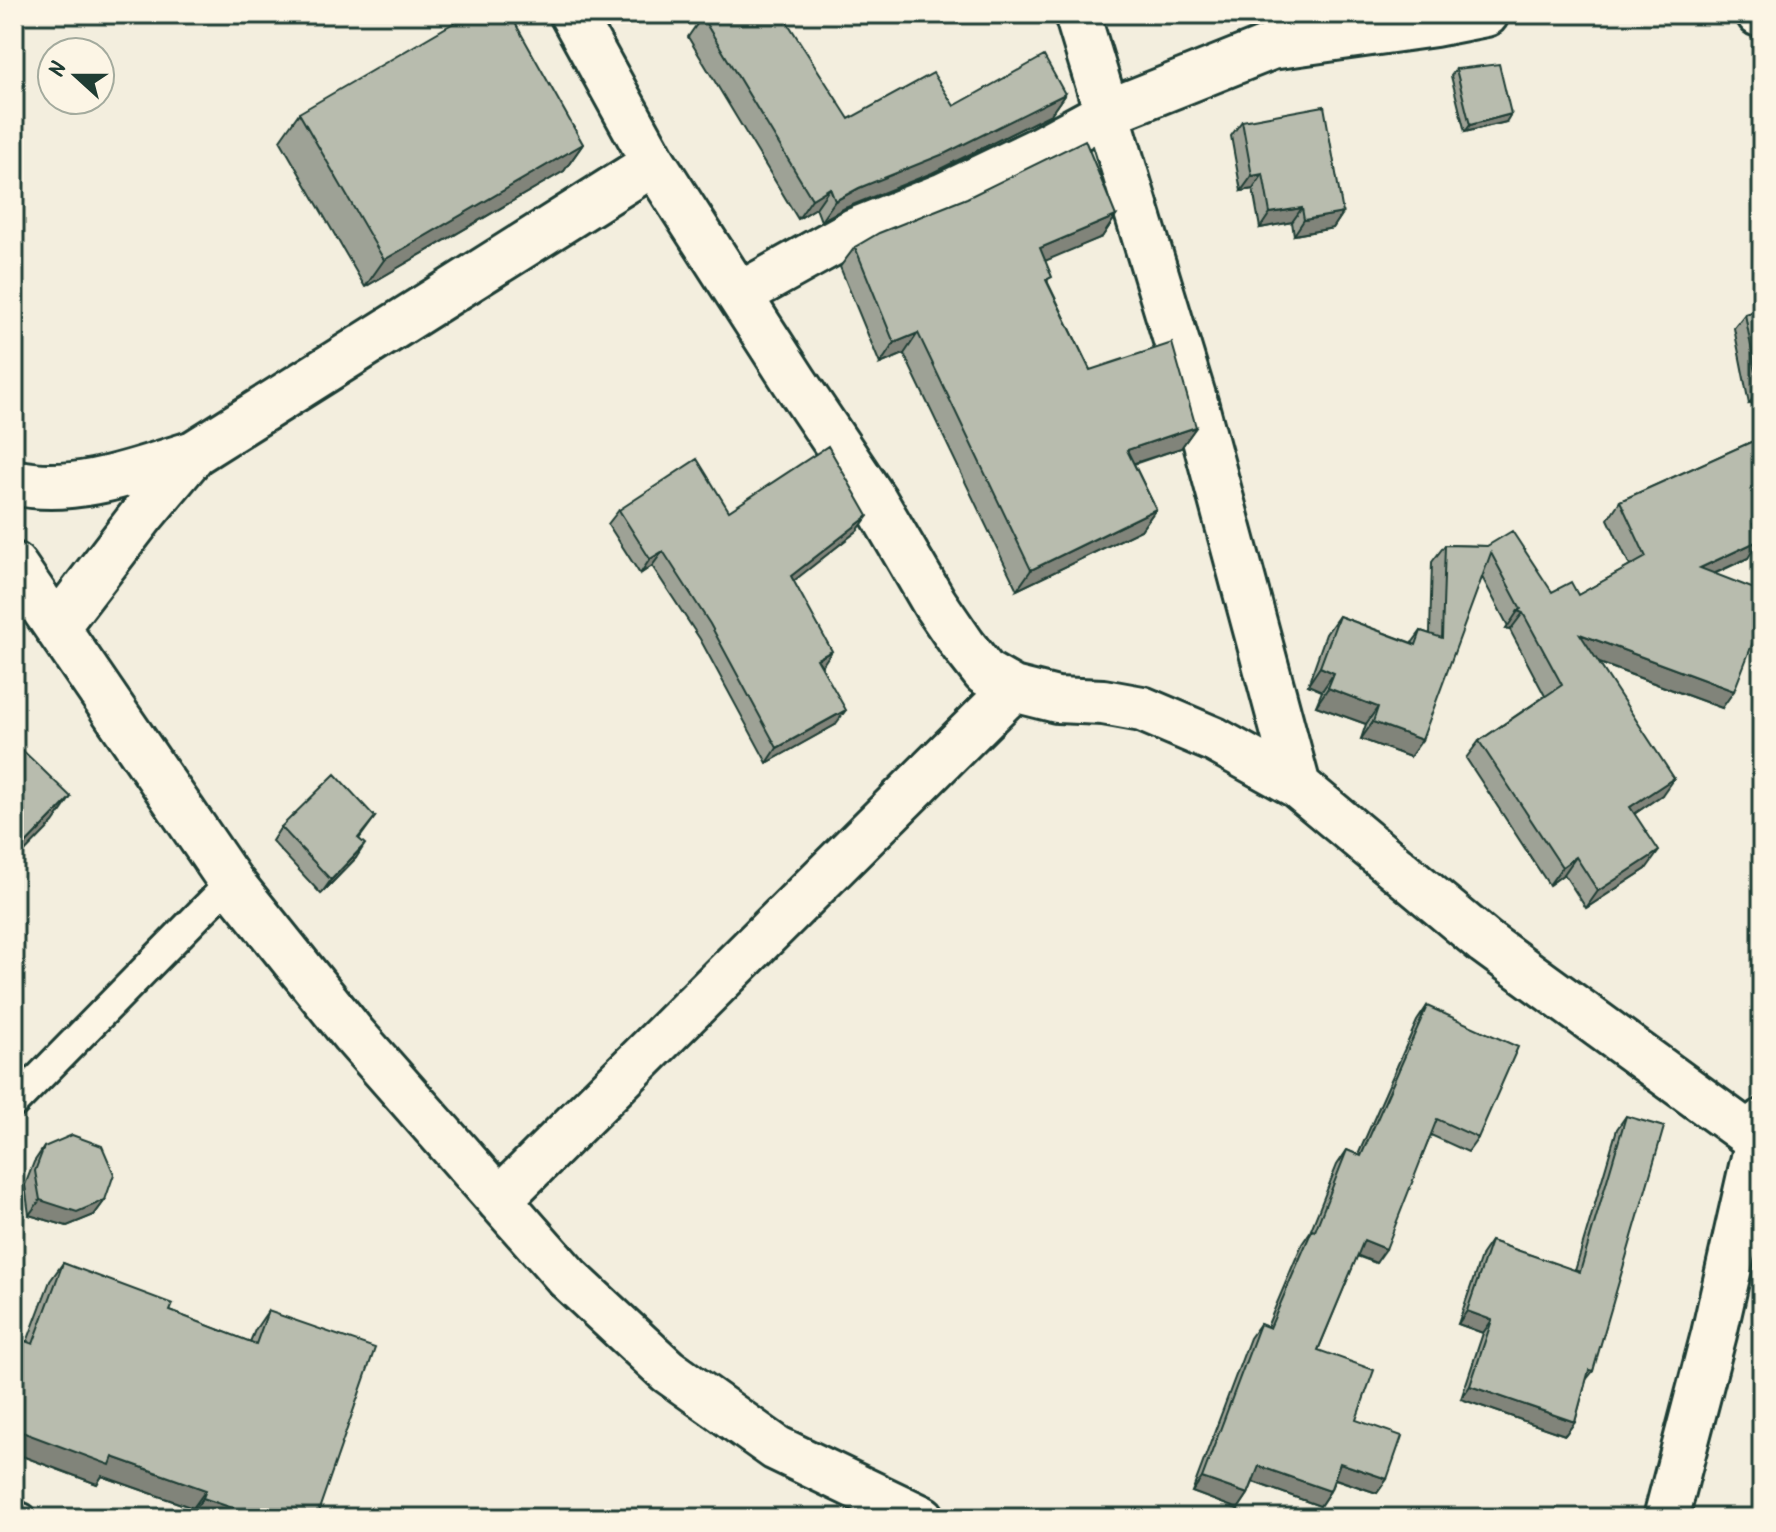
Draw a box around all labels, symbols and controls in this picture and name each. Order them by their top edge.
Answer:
north arrow [36,36,116,116]
text: N [41,57,79,82]

